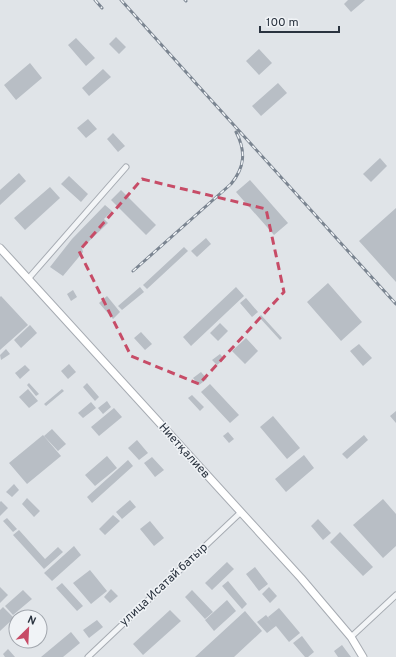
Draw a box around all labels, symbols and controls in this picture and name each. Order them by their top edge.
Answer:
scale bar [260,8,339,34]
text: 100 m [266,15,299,31]
street label: Ниетқалиев [155,420,213,482]
street label: улица Исатай батыр [116,540,212,630]
north arrow [8,609,48,649]
text: N [25,613,38,629]

